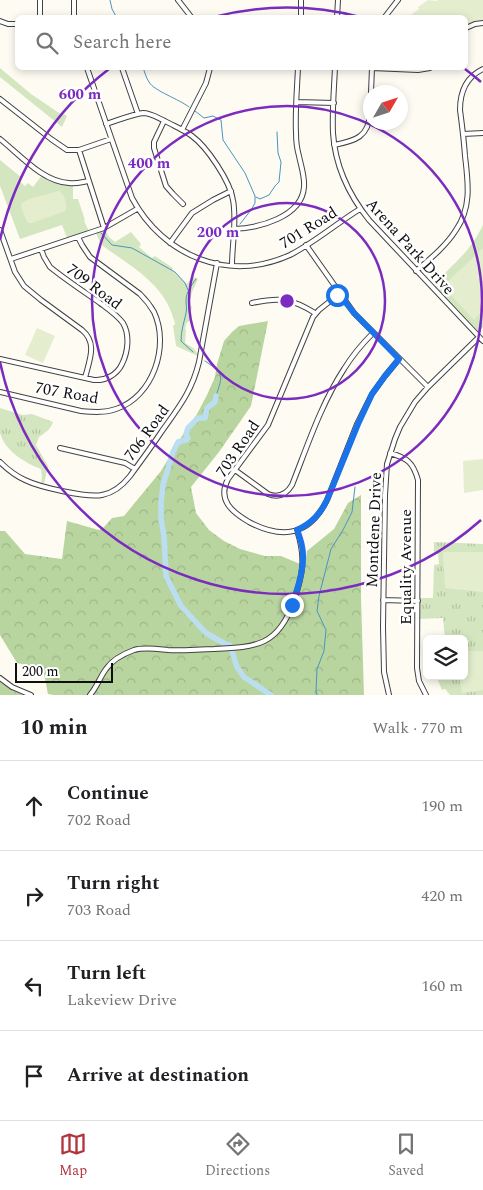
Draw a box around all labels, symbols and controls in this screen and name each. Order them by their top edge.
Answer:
search box [15,15,468,70]
text: Search here [73,28,172,57]
icon: search [33,29,61,57]
text: 600 m [59,83,102,106]
north arrow [363,85,408,130]
text: 400 m [128,152,171,175]
street label: Arena Park Drive [360,193,460,301]
street label: 701 Road [275,201,342,255]
text: 200 m [197,221,240,244]
street label: 709 Road [62,258,127,316]
route start [326,284,349,307]
centre of rings [278,292,296,310]
street label: 707 Road [33,376,101,410]
street label: 706 Road [118,400,175,466]
street label: 703 Road [210,415,266,482]
street label: Montdene Drive [360,472,388,588]
street label: Equality Avenue [394,509,418,625]
route end [281,594,304,617]
map controls [423,635,468,680]
button: layers [423,635,468,680]
scale bar [15,660,112,683]
text: 200 m [22,661,59,682]
text: 10 min [20,712,88,744]
text: Walk · 770 m [372,716,463,740]
text: Continue [67,779,149,808]
icon: ahead [20,792,48,820]
text: 190 m [421,794,463,818]
text: 702 Road [67,808,131,832]
text: Turn right [67,869,160,898]
icon: right [20,882,48,910]
text: 420 m [421,884,463,908]
text: 703 Road [67,898,131,922]
text: Turn left [67,959,146,988]
icon: left [20,972,48,1000]
text: 160 m [421,974,463,998]
text: Lakeview Drive [67,988,177,1012]
text: Arrive at destination [67,1061,249,1090]
icon: arrive [20,1062,48,1090]
tab: Map [59,1130,87,1181]
tab: Directions [205,1130,270,1181]
tab: Saved [388,1130,424,1181]

